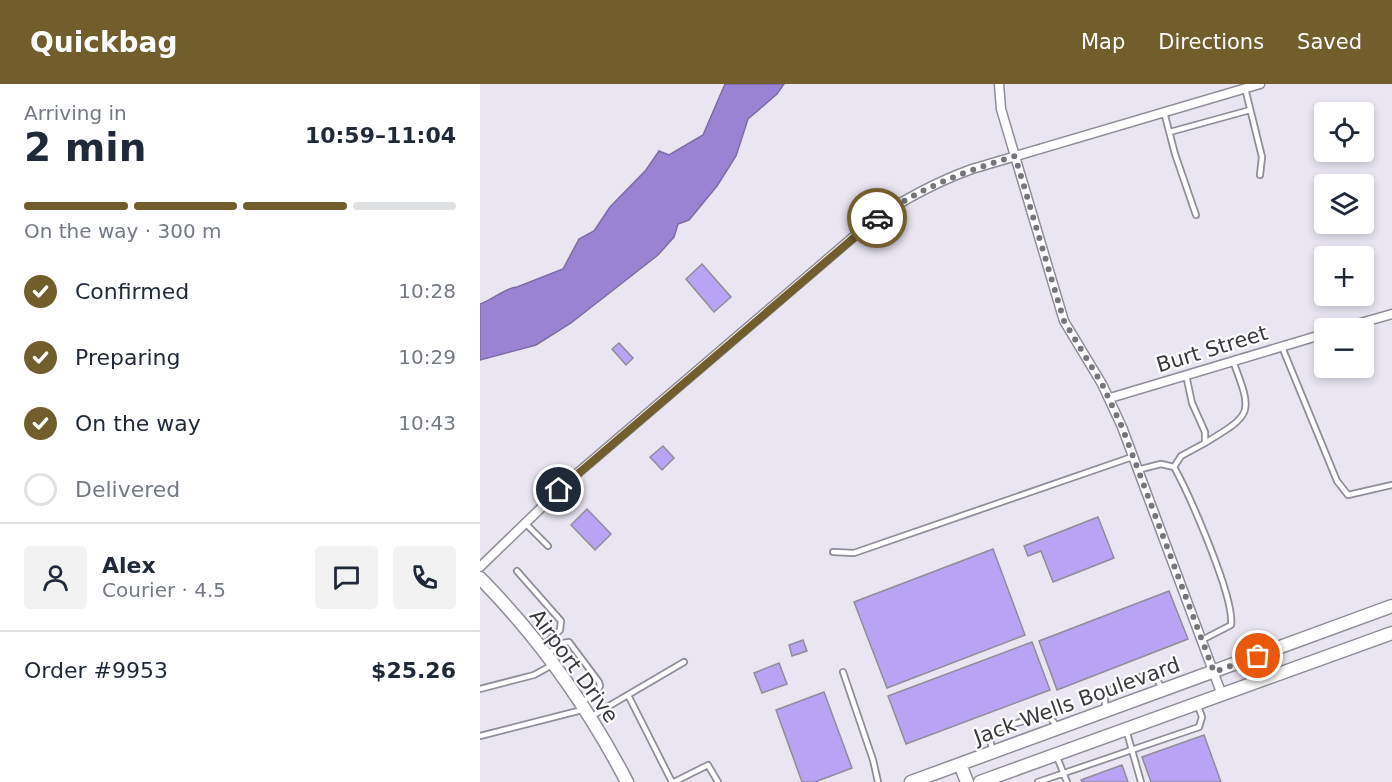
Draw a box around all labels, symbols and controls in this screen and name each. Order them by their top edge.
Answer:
text: Quickbag [30,26,178,59]
text: Map [1081,30,1125,54]
text: Directions [1158,30,1264,54]
text: Saved [1297,30,1362,54]
text: Arriving in [24,101,127,125]
map controls [1314,102,1374,378]
button: locate [1314,102,1374,162]
text: 10:59–11:04 [305,123,456,148]
text: 2 min [24,125,146,170]
button: layers [1314,174,1374,234]
courier [847,188,907,248]
icon: car [861,202,894,235]
text: On the way · 300 m [24,219,222,243]
button: + [1314,246,1374,306]
icon: check [24,275,57,308]
text: Confirmed [75,279,189,304]
text: 10:28 [398,279,456,303]
button: − [1314,318,1374,378]
street label: Burt Street [1153,321,1271,377]
icon: check [24,341,57,374]
text: Preparing [75,345,181,370]
text: 10:29 [398,345,456,369]
icon: check [24,407,57,440]
text: On the way [75,411,201,436]
text: 10:43 [398,411,456,435]
pin [533,464,584,515]
icon: home [542,473,575,506]
text: Delivered [75,477,180,502]
button: person [24,546,87,609]
button: chat [315,546,378,609]
button: phone [393,546,456,609]
text: Alex [102,553,156,578]
text: Courier · 4.5 [102,578,226,602]
street label: Airport Drive [525,605,623,727]
pin [1232,630,1283,681]
icon: bag [1241,639,1274,672]
street label: Jack Wells Boulevard [969,653,1183,750]
text: Order #9953 [24,658,168,683]
text: $25.26 [371,658,456,683]

